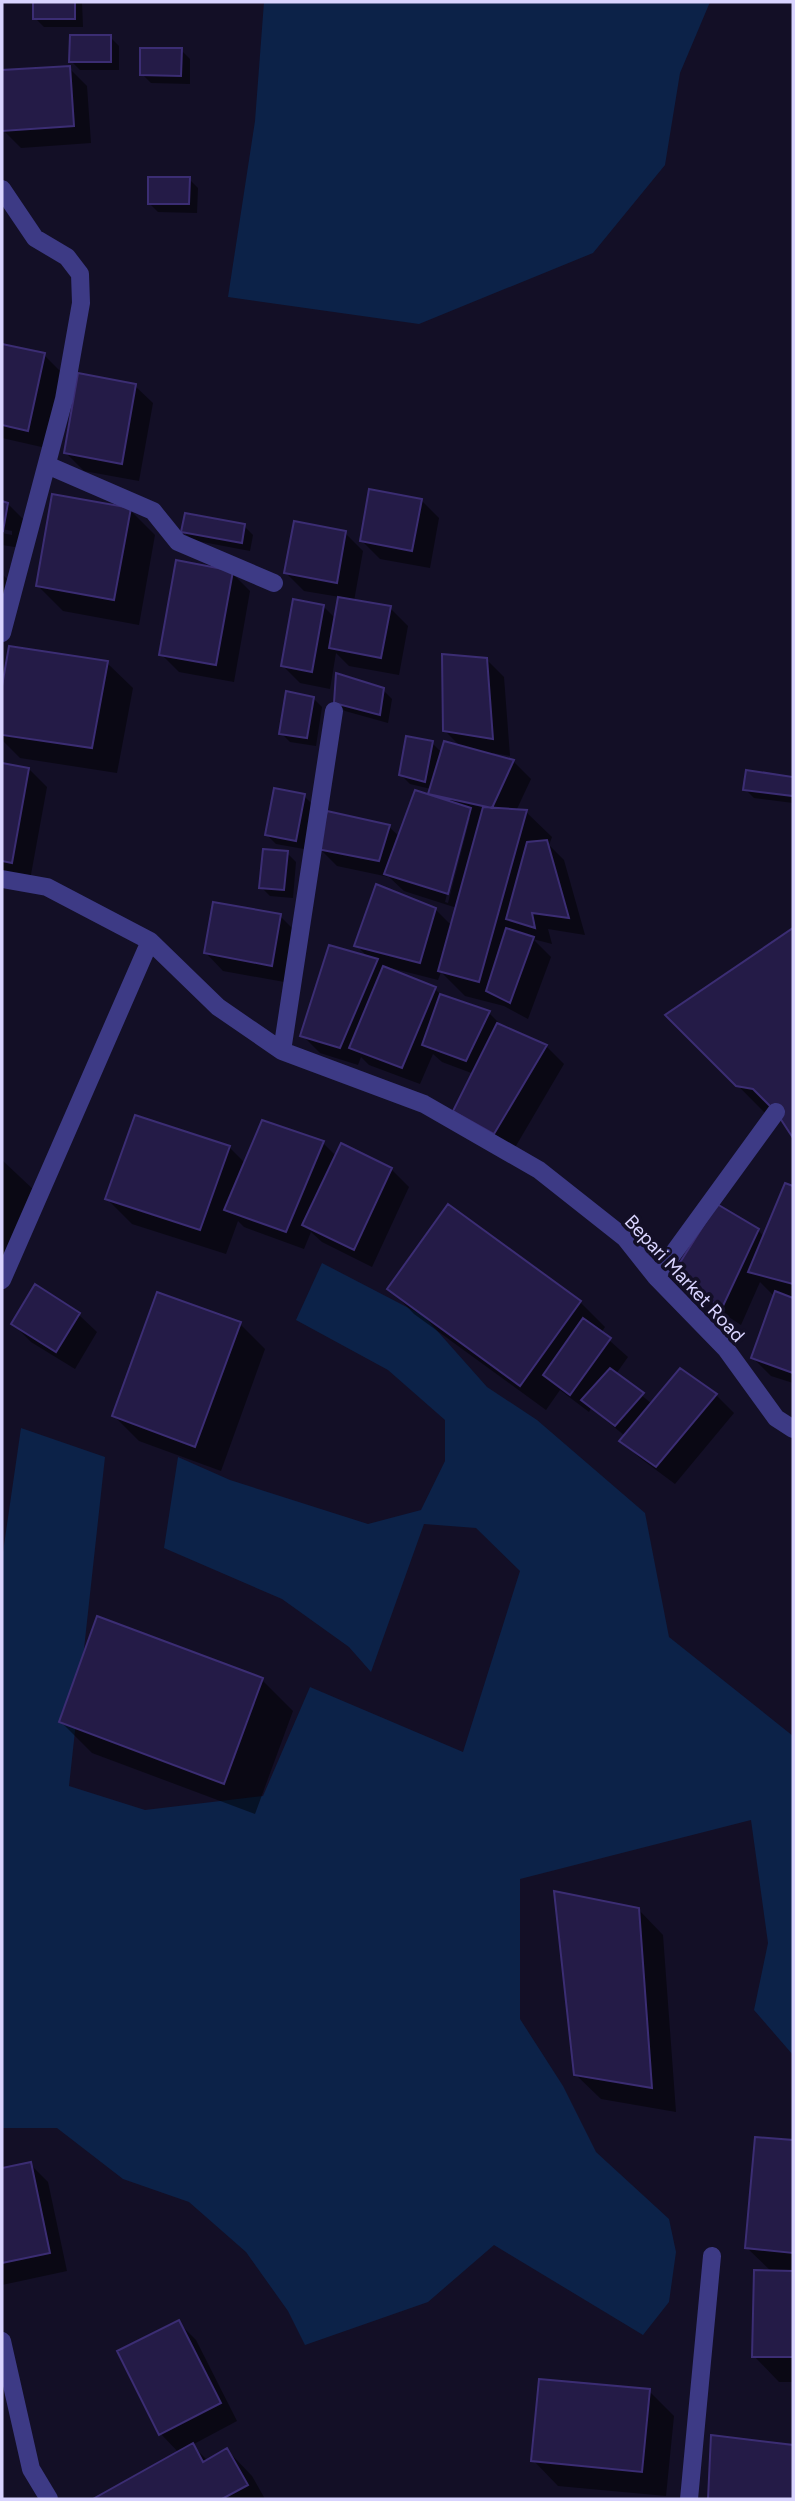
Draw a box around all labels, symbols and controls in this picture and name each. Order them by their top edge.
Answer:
street label: Bepari Market Road [620,1210,750,1347]

